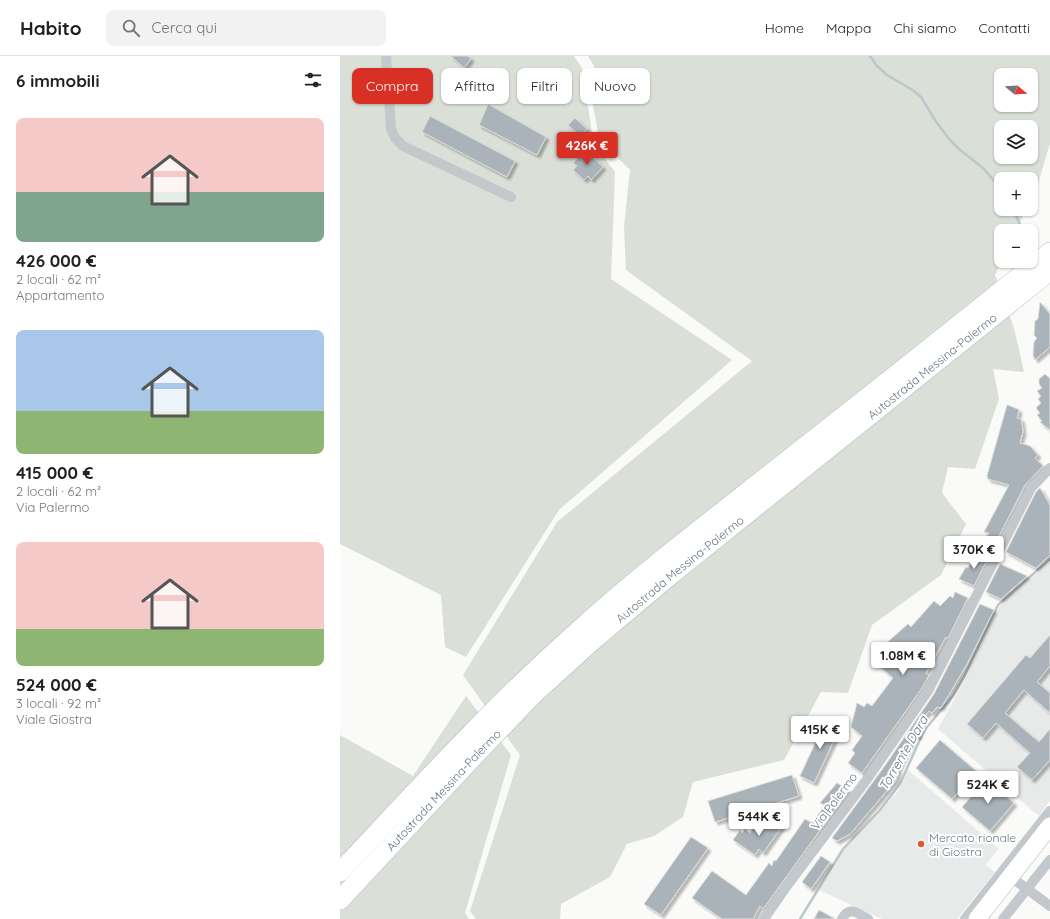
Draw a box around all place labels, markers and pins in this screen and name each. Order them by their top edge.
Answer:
pin: 426K € [554,132,620,166]
pin: 370K € [941,536,1007,570]
pin: 1.08M € [866,642,940,676]
pin: 415K € [787,716,853,750]
pin: 524K € [955,771,1021,805]
pin: 544K € [726,803,792,837]
place label: Mercato rionale di Giostra [929,830,1016,859]
marker: Mercato rionale di Giostra [916,839,926,849]

